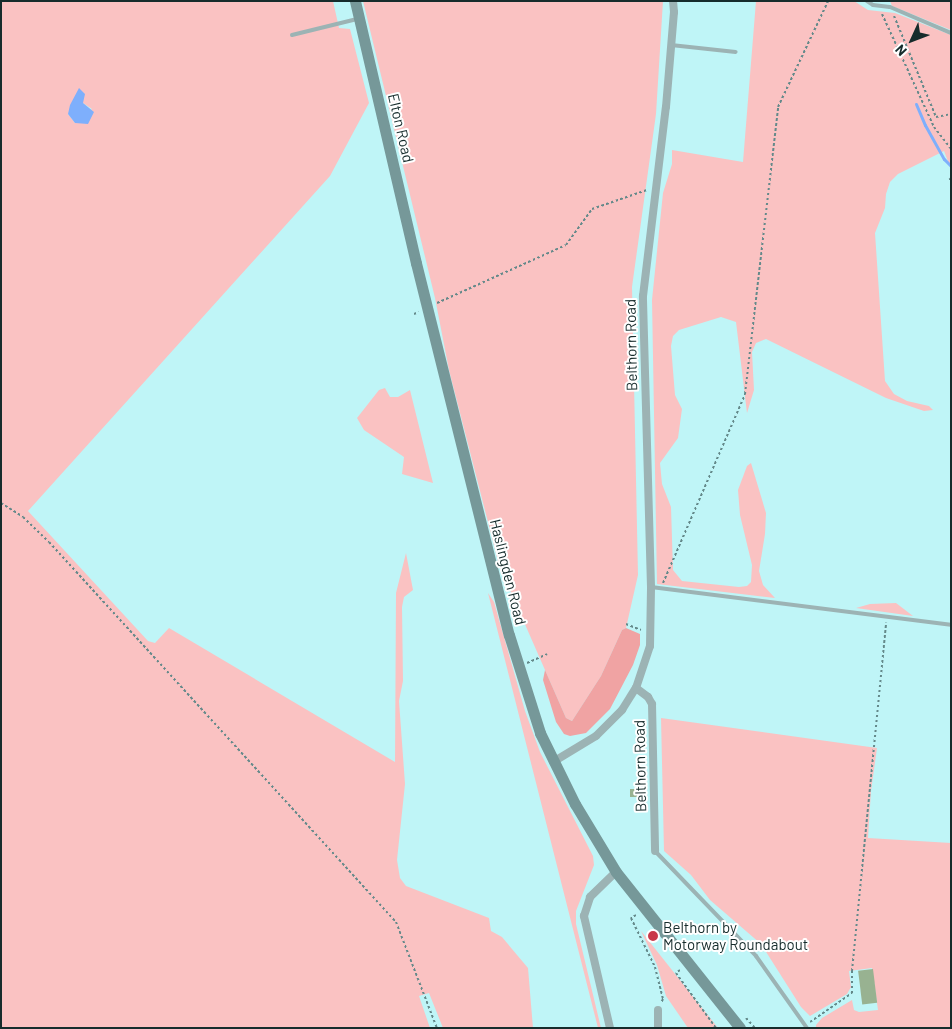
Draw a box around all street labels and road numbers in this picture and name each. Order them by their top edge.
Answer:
street label: Elton Road [384,92,418,164]
street label: Belthorn Road [621,299,641,391]
street label: Haslingden Road [486,517,530,627]
street label: Belthorn Road [630,720,650,812]

